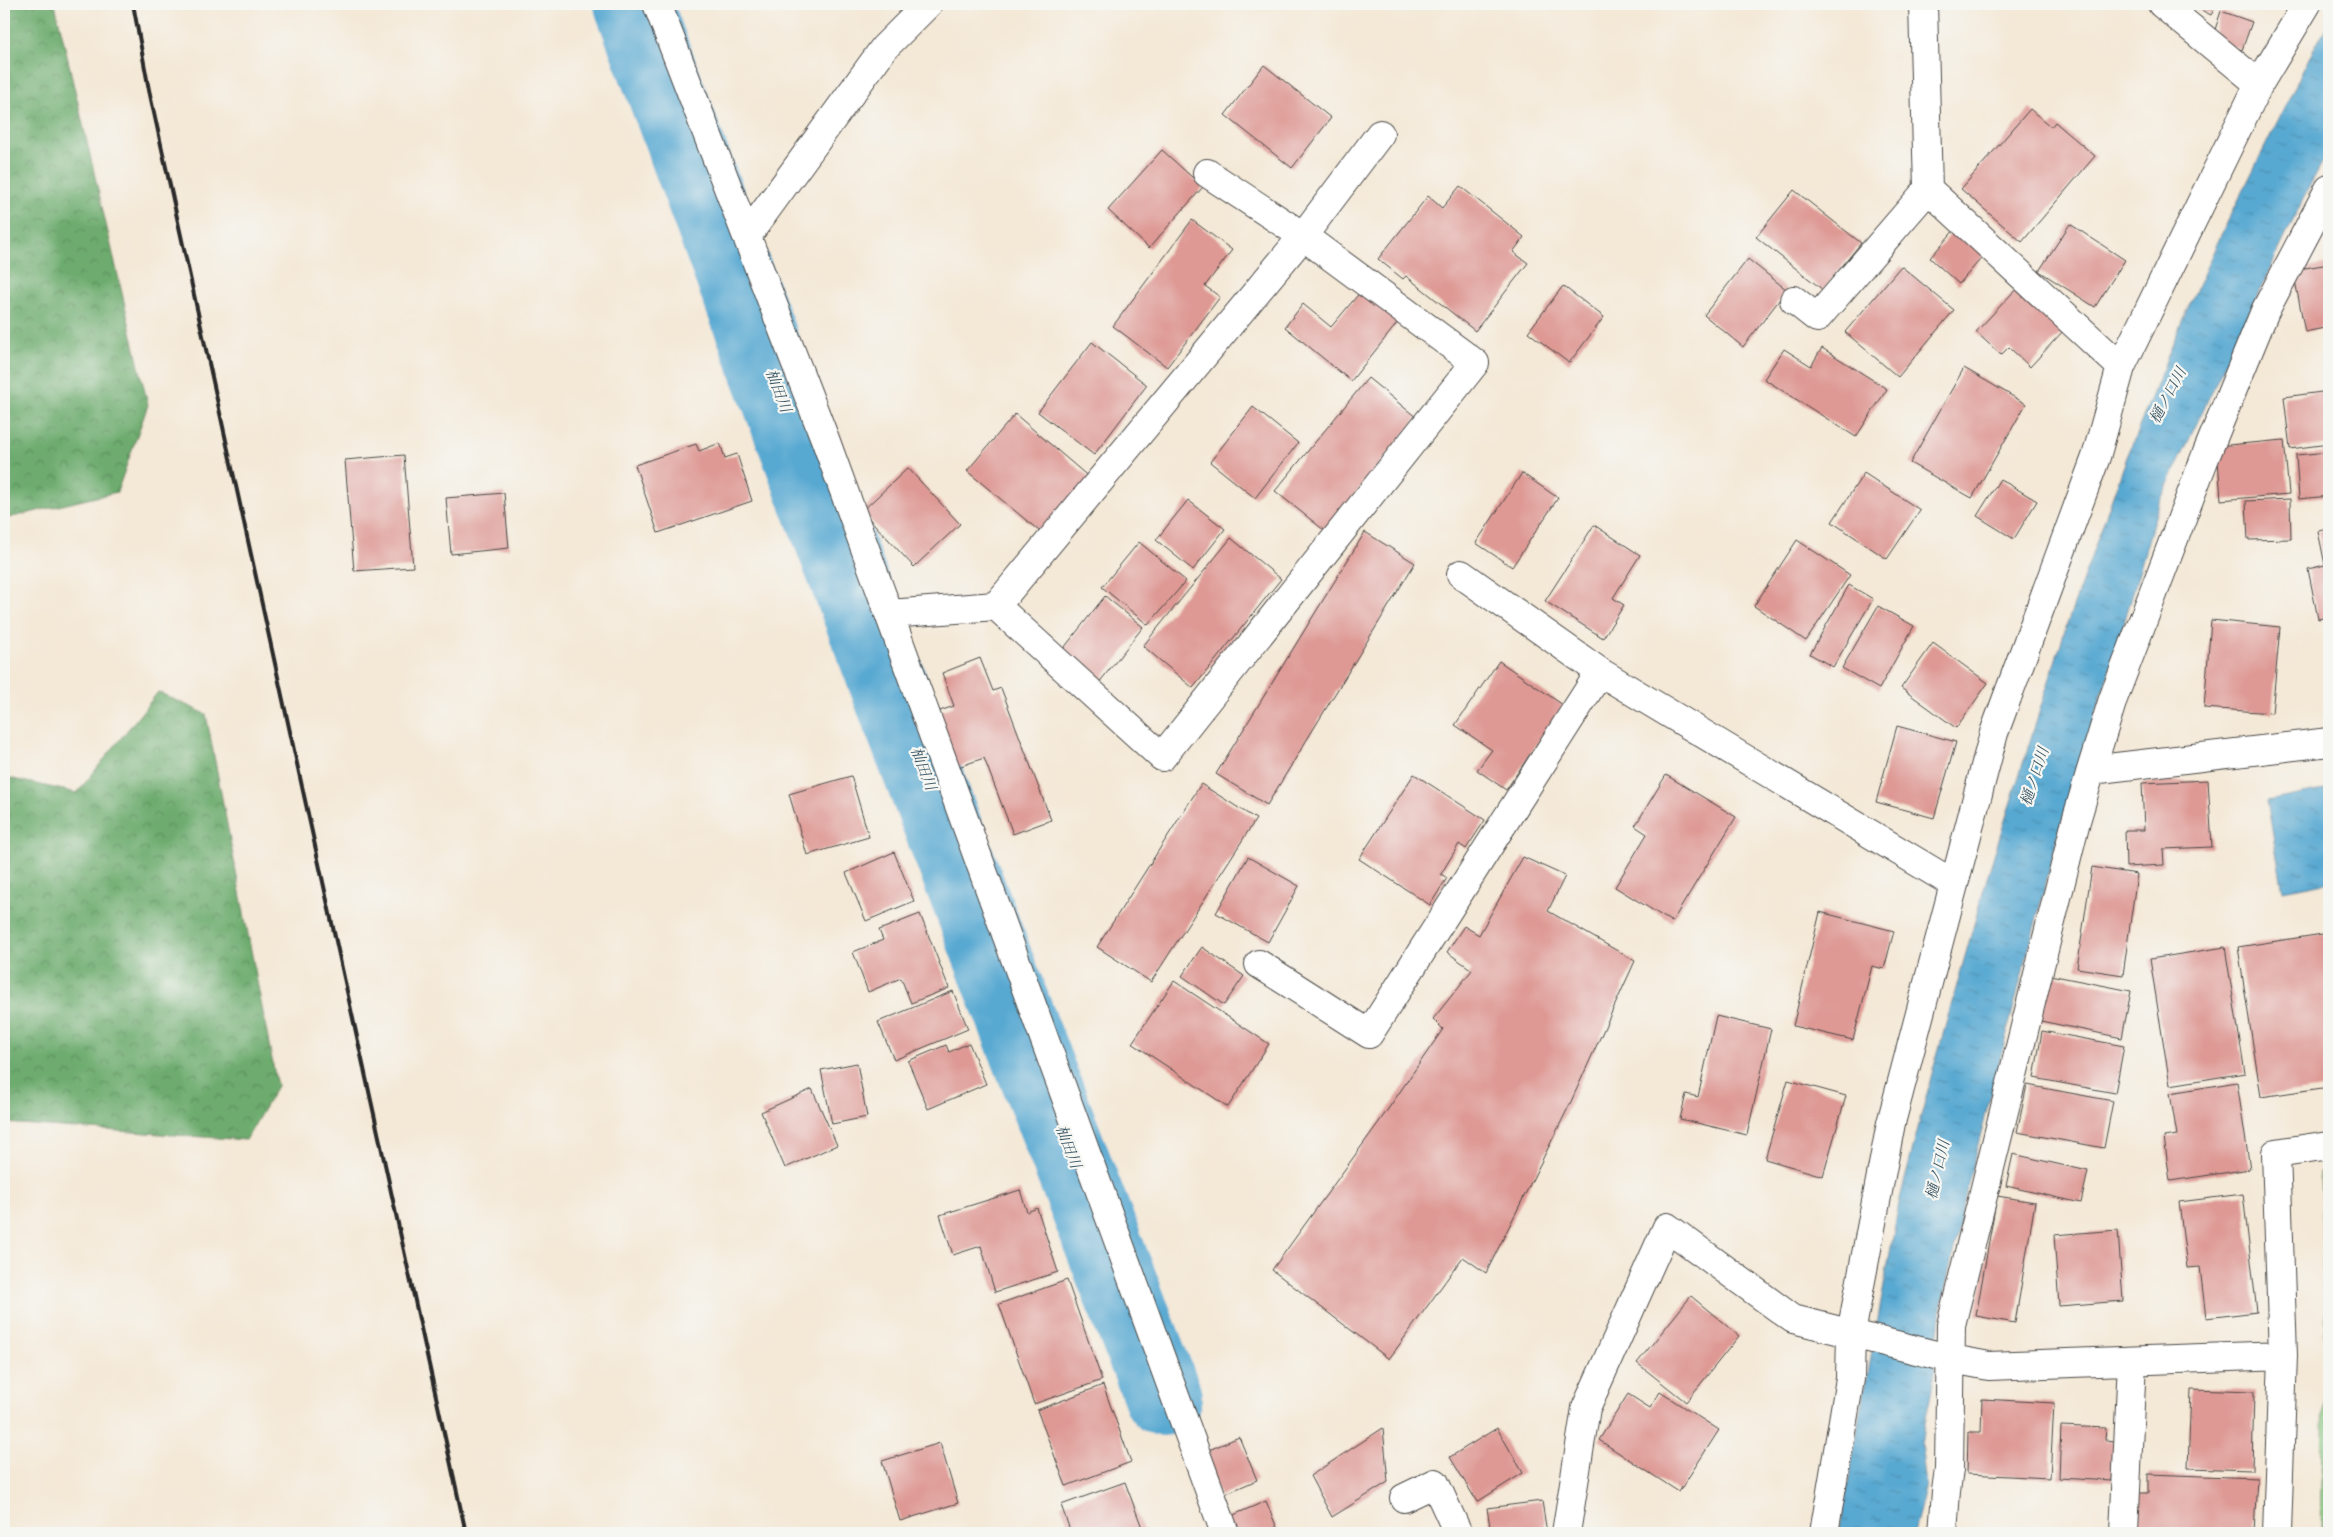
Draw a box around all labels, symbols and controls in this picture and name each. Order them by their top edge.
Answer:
water label: 樋ノ口川 [2146,363,2193,427]
water label: 杣田川 [759,366,796,418]
water label: 樋ノ口川 [2017,743,2056,809]
water label: 杣田川 [904,744,941,796]
water label: 杣田川 [1049,1122,1086,1174]
water label: 樋ノ口川 [1922,1136,1956,1202]

